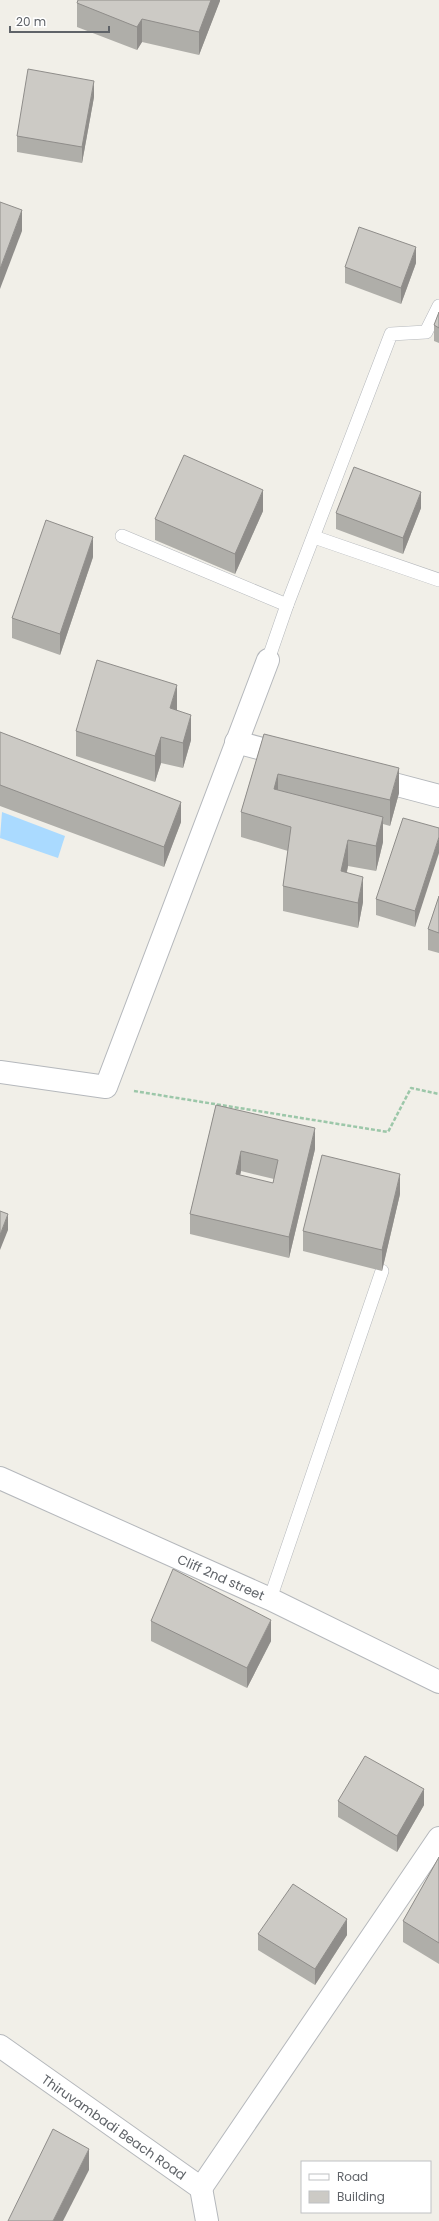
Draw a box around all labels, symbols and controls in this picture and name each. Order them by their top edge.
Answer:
scale bar [10,8,109,34]
text: 20 m [16,13,46,30]
street label: Cliff 2nd street [174,1550,268,1605]
street label: Thiruvambadi Beach Road [38,2070,190,2185]
legend [301,2161,431,2213]
text: Road [337,2168,368,2185]
text: Building [337,2188,385,2205]

